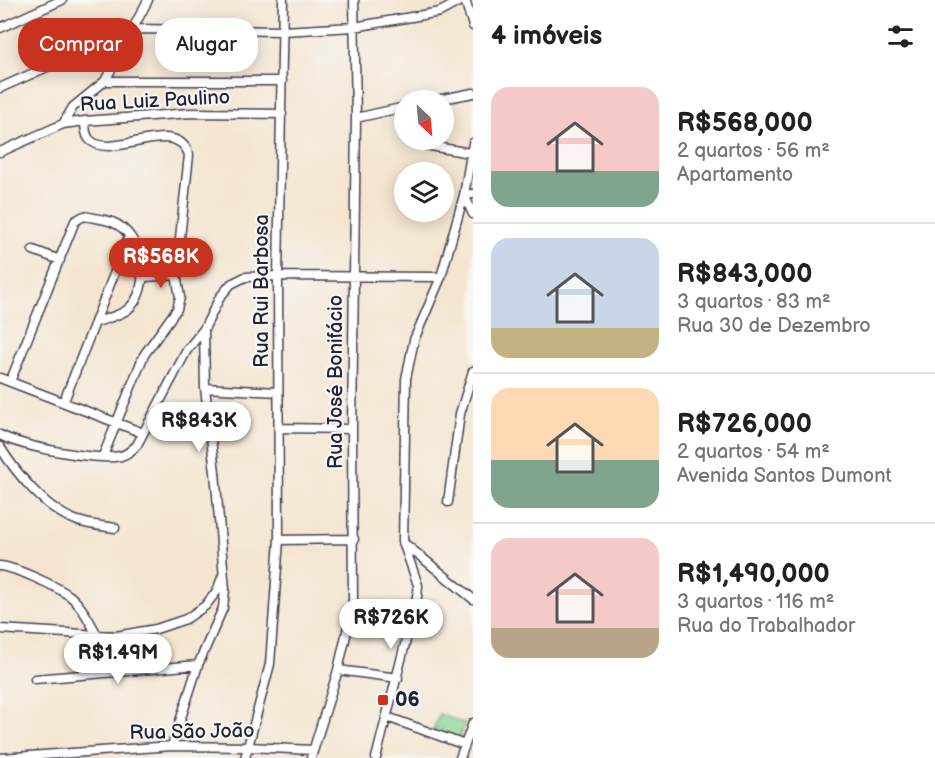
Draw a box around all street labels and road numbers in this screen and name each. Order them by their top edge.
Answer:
street label: Rua Luiz Paulino [79,85,231,117]
street label: Rua Rui Barbosa [250,214,274,368]
street label: Rua José Bonifácio [324,295,348,469]
street label: Rua São João [129,719,255,745]

